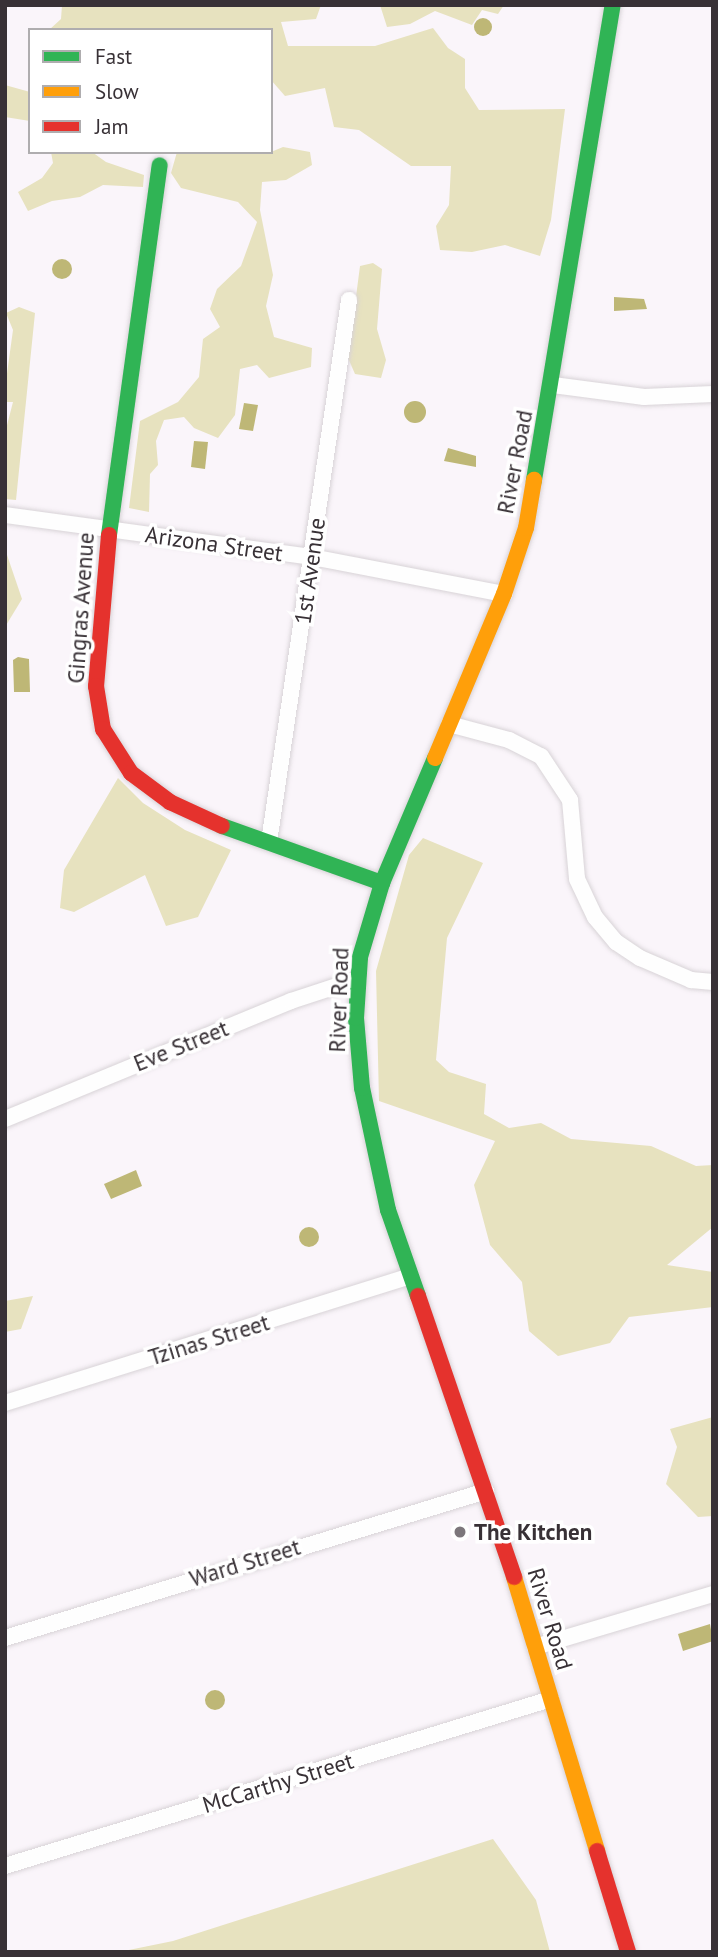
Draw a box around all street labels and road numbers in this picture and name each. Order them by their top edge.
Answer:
street label: River Road [491,408,539,516]
street label: 1st Avenue [289,516,331,626]
street label: Arizona Street [143,521,285,567]
street label: Gingras Avenue [62,531,100,685]
street label: River Road [323,947,355,1053]
street label: Eve Street [130,1015,232,1077]
street label: Tzinas Street [145,1309,273,1371]
street label: Ward Street [186,1533,304,1593]
street label: River Road [521,1565,579,1673]
street label: McCarthy Street [199,1747,357,1819]

